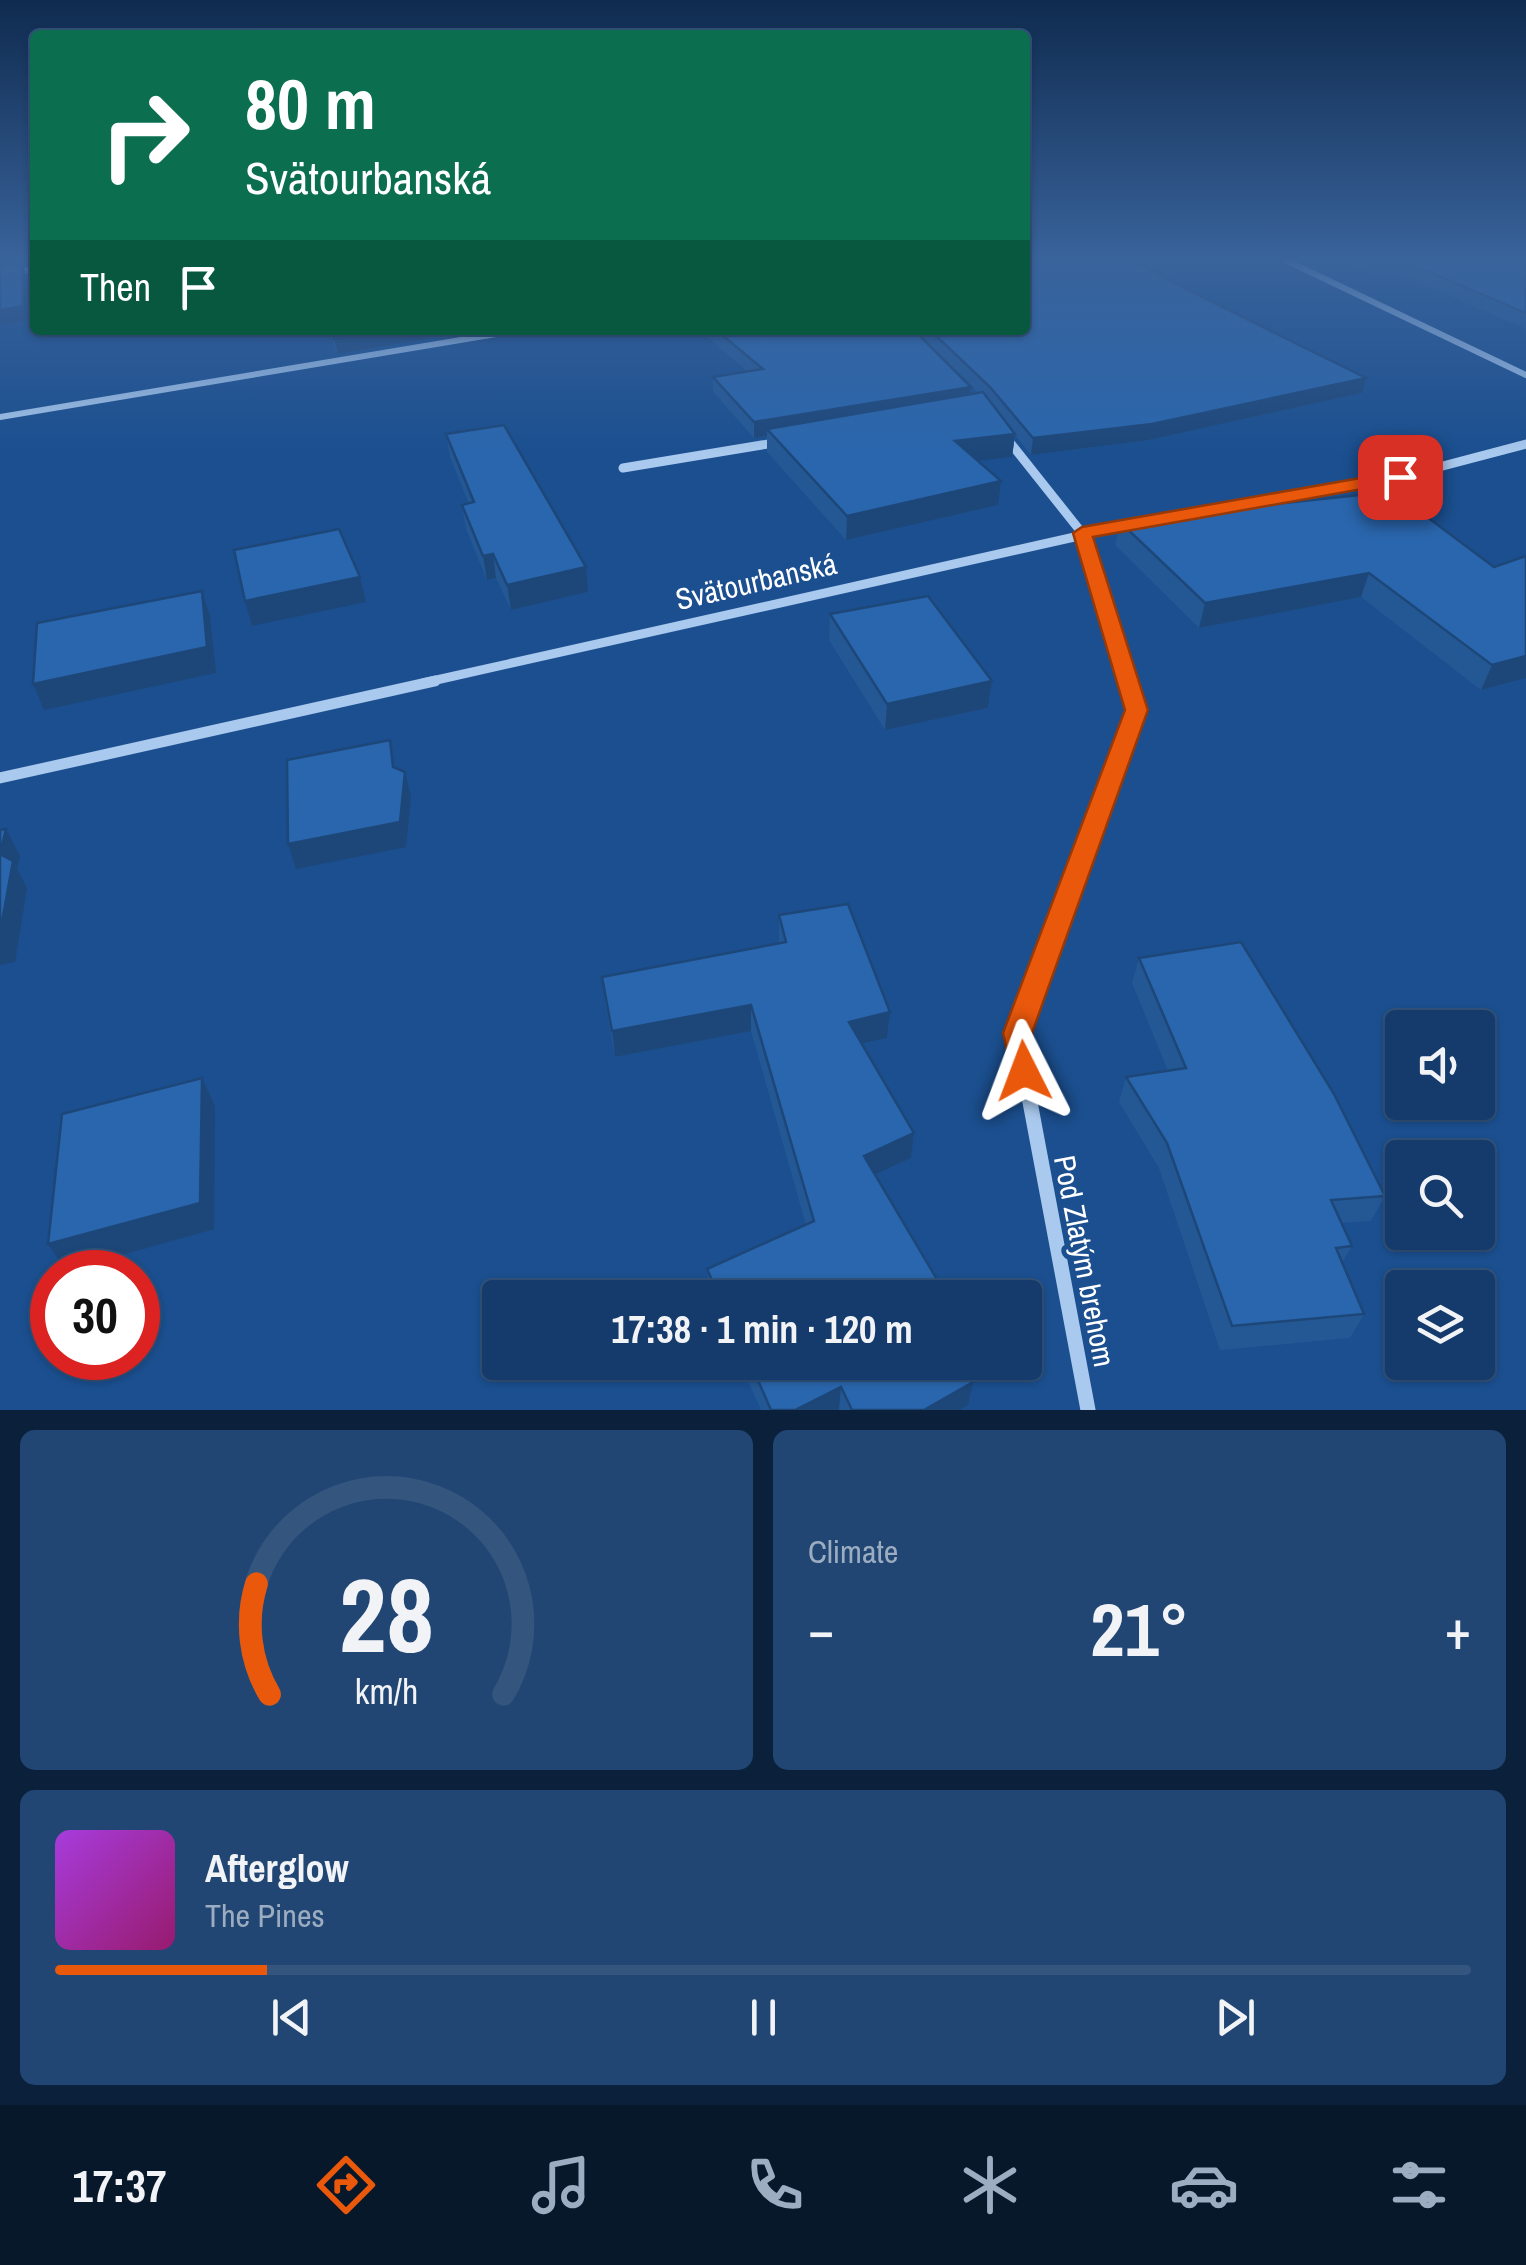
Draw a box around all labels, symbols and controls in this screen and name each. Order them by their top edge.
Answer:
text: 80 m [245,57,376,151]
icon: right [80,70,210,200]
text: Svätourbanská [245,147,491,208]
icon: arrive [171,260,226,315]
text: Then [80,262,151,313]
pin [1358,435,1443,520]
icon: arrive [1373,450,1428,505]
street label: Svätourbanská [672,543,841,619]
map controls [1385,1010,1495,1380]
button: sound [1385,1010,1495,1120]
position arrow [972,1019,1076,1123]
button: search [1385,1140,1495,1250]
street label: Pod Zlatým brehom [1045,1152,1125,1370]
speed limit sign: 30 [30,1250,160,1380]
button: layers [1385,1270,1495,1380]
text: 17:38 · 1 min · 120 m [611,1304,913,1355]
text: Climate [808,1530,898,1573]
text: 28 [339,1544,434,1684]
text: 21° [1090,1578,1189,1679]
text: − [808,1592,834,1666]
text: + [1445,1592,1471,1666]
text: km/h [355,1667,418,1715]
text: Afterglow [205,1843,349,1894]
text: The Pines [205,1894,325,1937]
icon: previous [264,1990,319,2045]
icon: pause [736,1990,791,2045]
icon: next [1208,1990,1263,2045]
icon: directions [311,2150,381,2220]
icon: music [526,2150,596,2220]
icon: phone [740,2150,810,2220]
icon: climate [955,2150,1025,2220]
icon: car [1169,2150,1239,2220]
icon: filters [1384,2150,1454,2220]
text: 17:37 [72,2155,167,2216]

